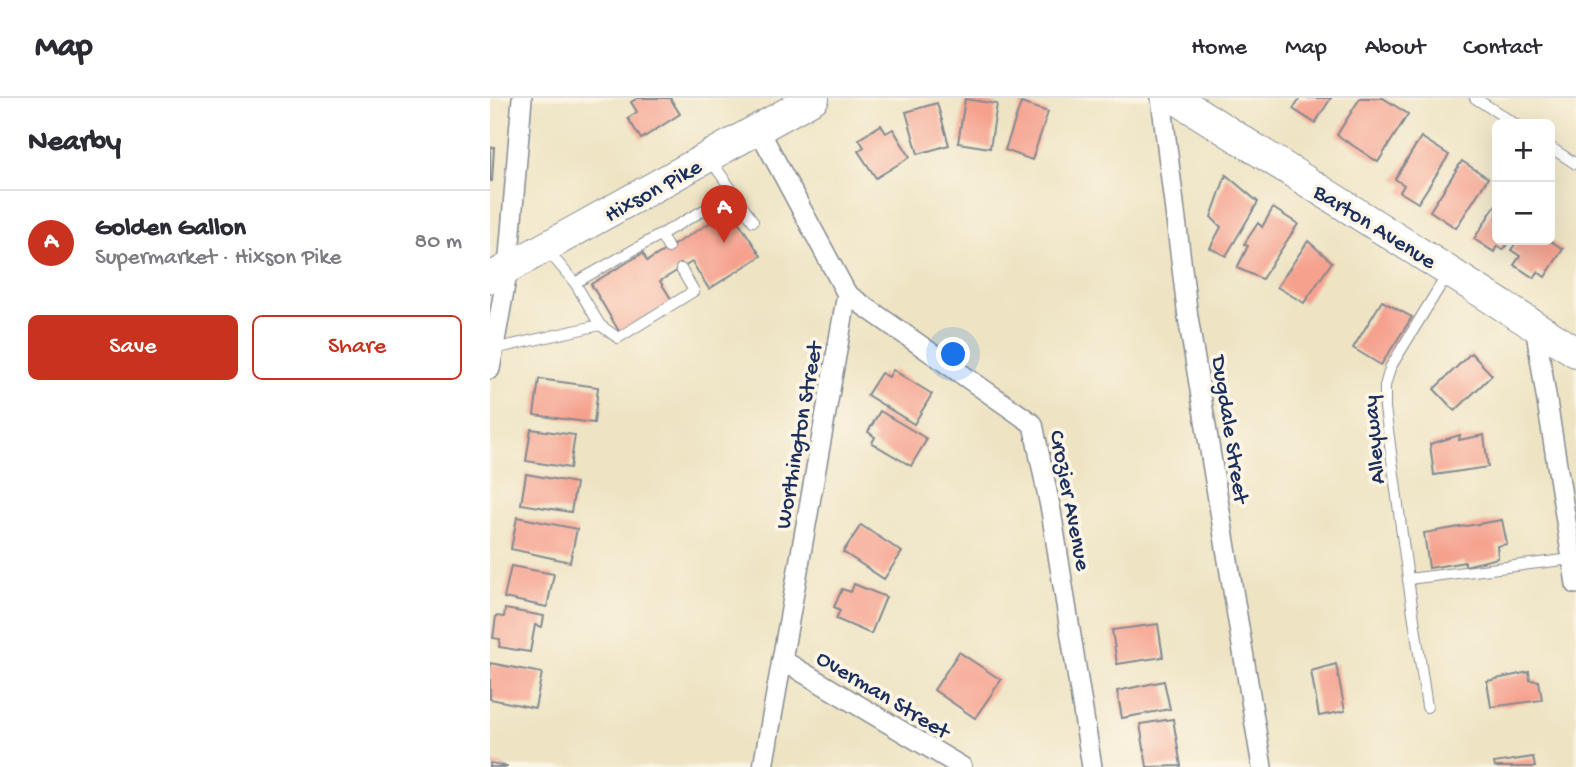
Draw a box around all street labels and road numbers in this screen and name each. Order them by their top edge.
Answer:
street label: Hixson Pike [600,154,708,230]
street label: Barton Avenue [1307,179,1441,277]
street label: Worthington Street [771,338,830,531]
street label: Dugdale Street [1203,352,1254,507]
street label: Alleyway [1358,394,1393,485]
street label: Crozier Avenue [1042,428,1096,574]
street label: Overman Street [811,646,955,747]

